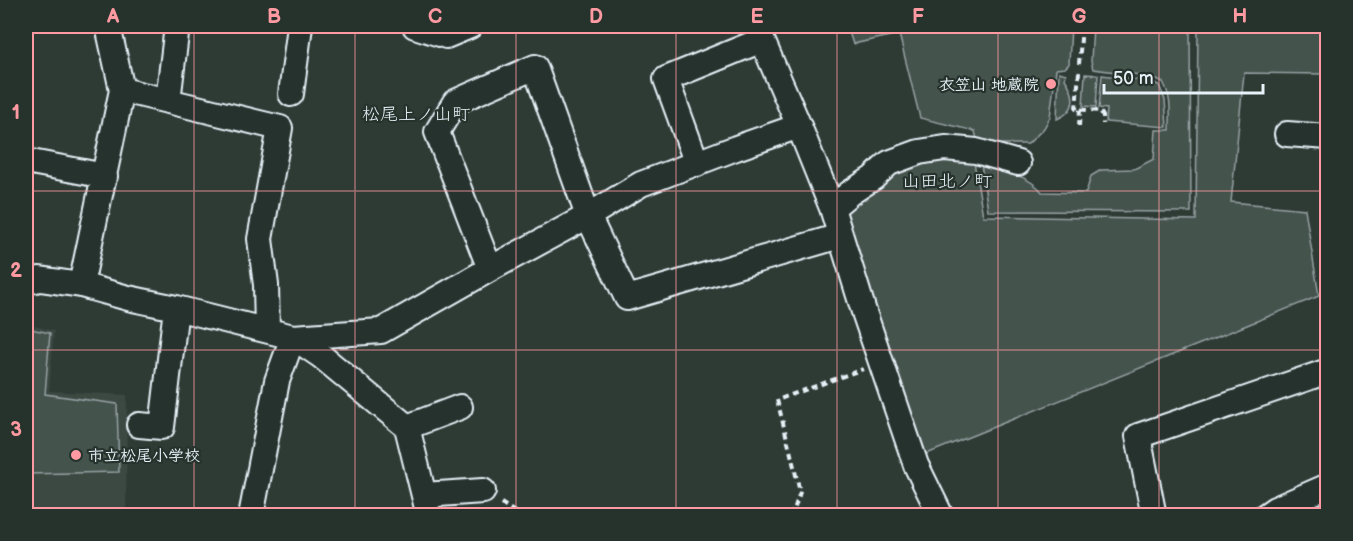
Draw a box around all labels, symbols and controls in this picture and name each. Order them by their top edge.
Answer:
text: A [106,5,120,29]
text: B [267,5,281,29]
text: C [428,5,442,29]
text: D [589,5,603,29]
text: E [751,5,764,29]
text: F [912,5,924,29]
text: G [1072,5,1087,29]
text: H [1233,5,1247,29]
scale bar [1104,57,1263,95]
text: 50 m [1113,68,1154,89]
place label: 衣笠山 地蔵院 [939,76,1039,95]
marker: 衣笠山 地蔵院 [1044,77,1058,91]
text: 1 [12,101,20,125]
district label: 松尾上ノ山町 [362,104,470,125]
district label: 山田北ノ町 [902,171,992,192]
text: 2 [10,259,22,283]
text: 3 [10,418,22,442]
place label: 市立松尾小学校 [88,447,200,466]
marker: 市立松尾小学校 [69,448,83,462]

